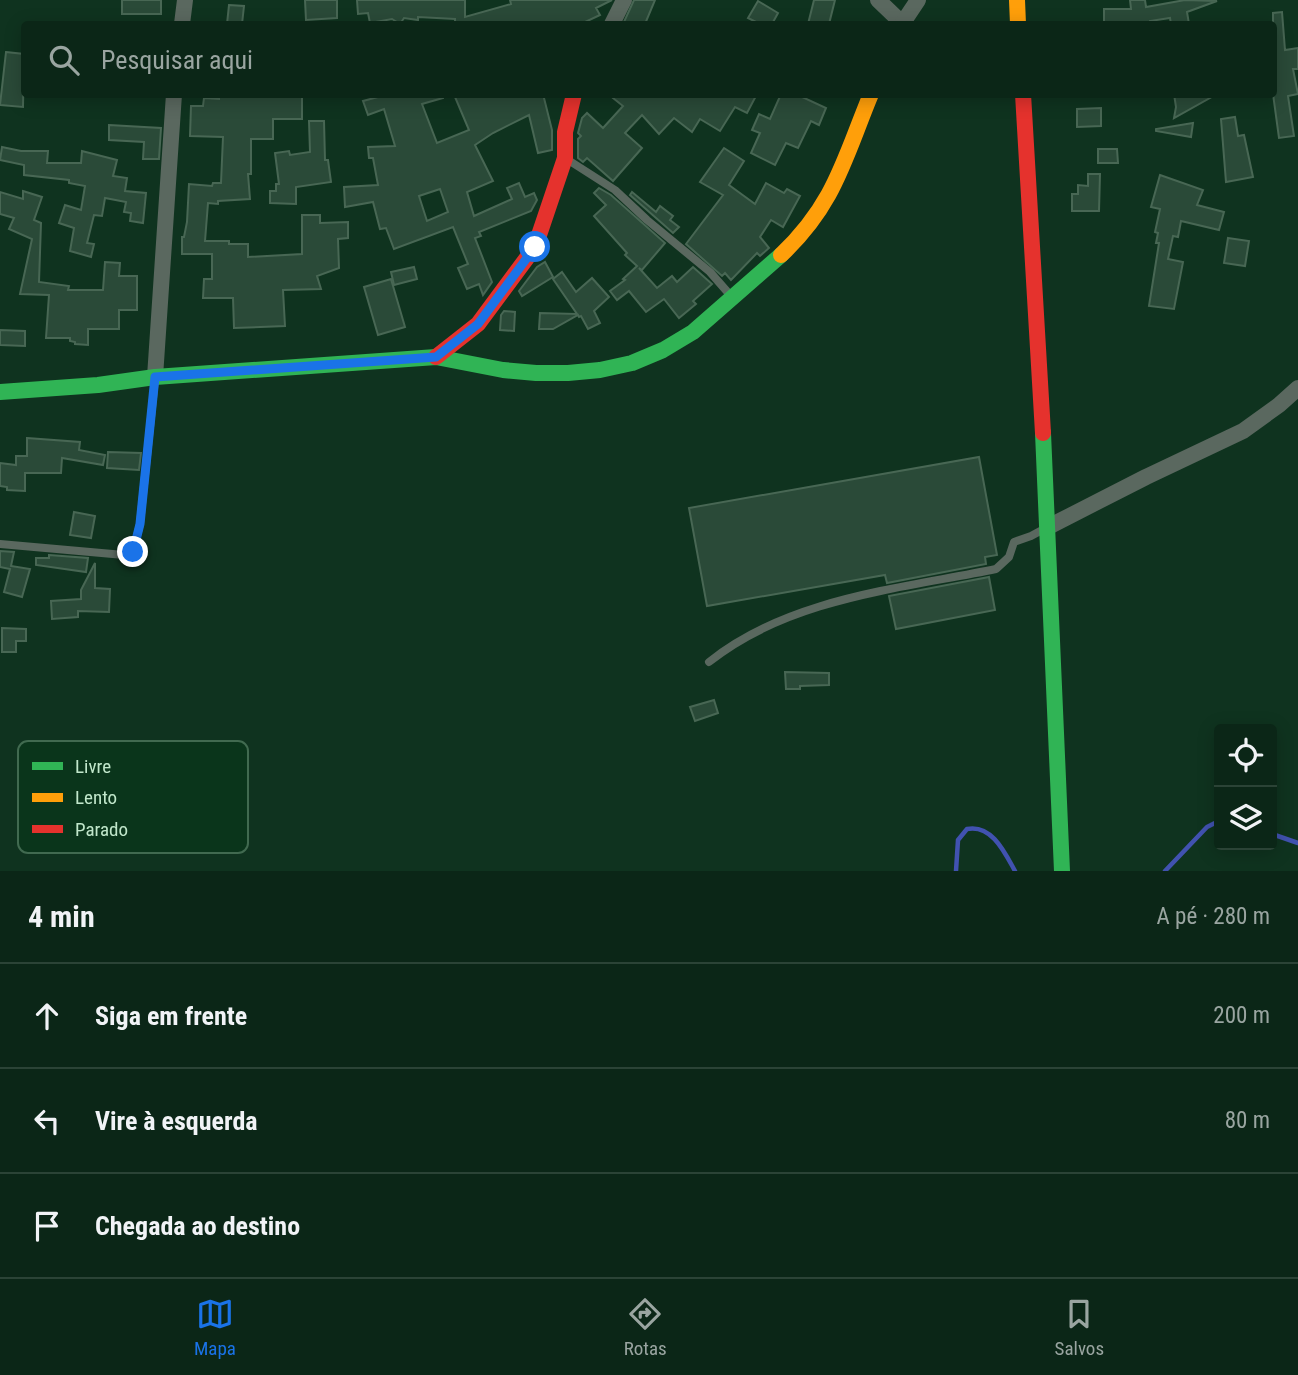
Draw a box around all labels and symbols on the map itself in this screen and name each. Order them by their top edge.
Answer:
route start [519,231,550,262]
route end [117,536,148,567]
legend [18,741,248,853]
text: Livre [75,755,111,778]
text: Lento [75,786,117,809]
text: Parado [75,818,128,841]

